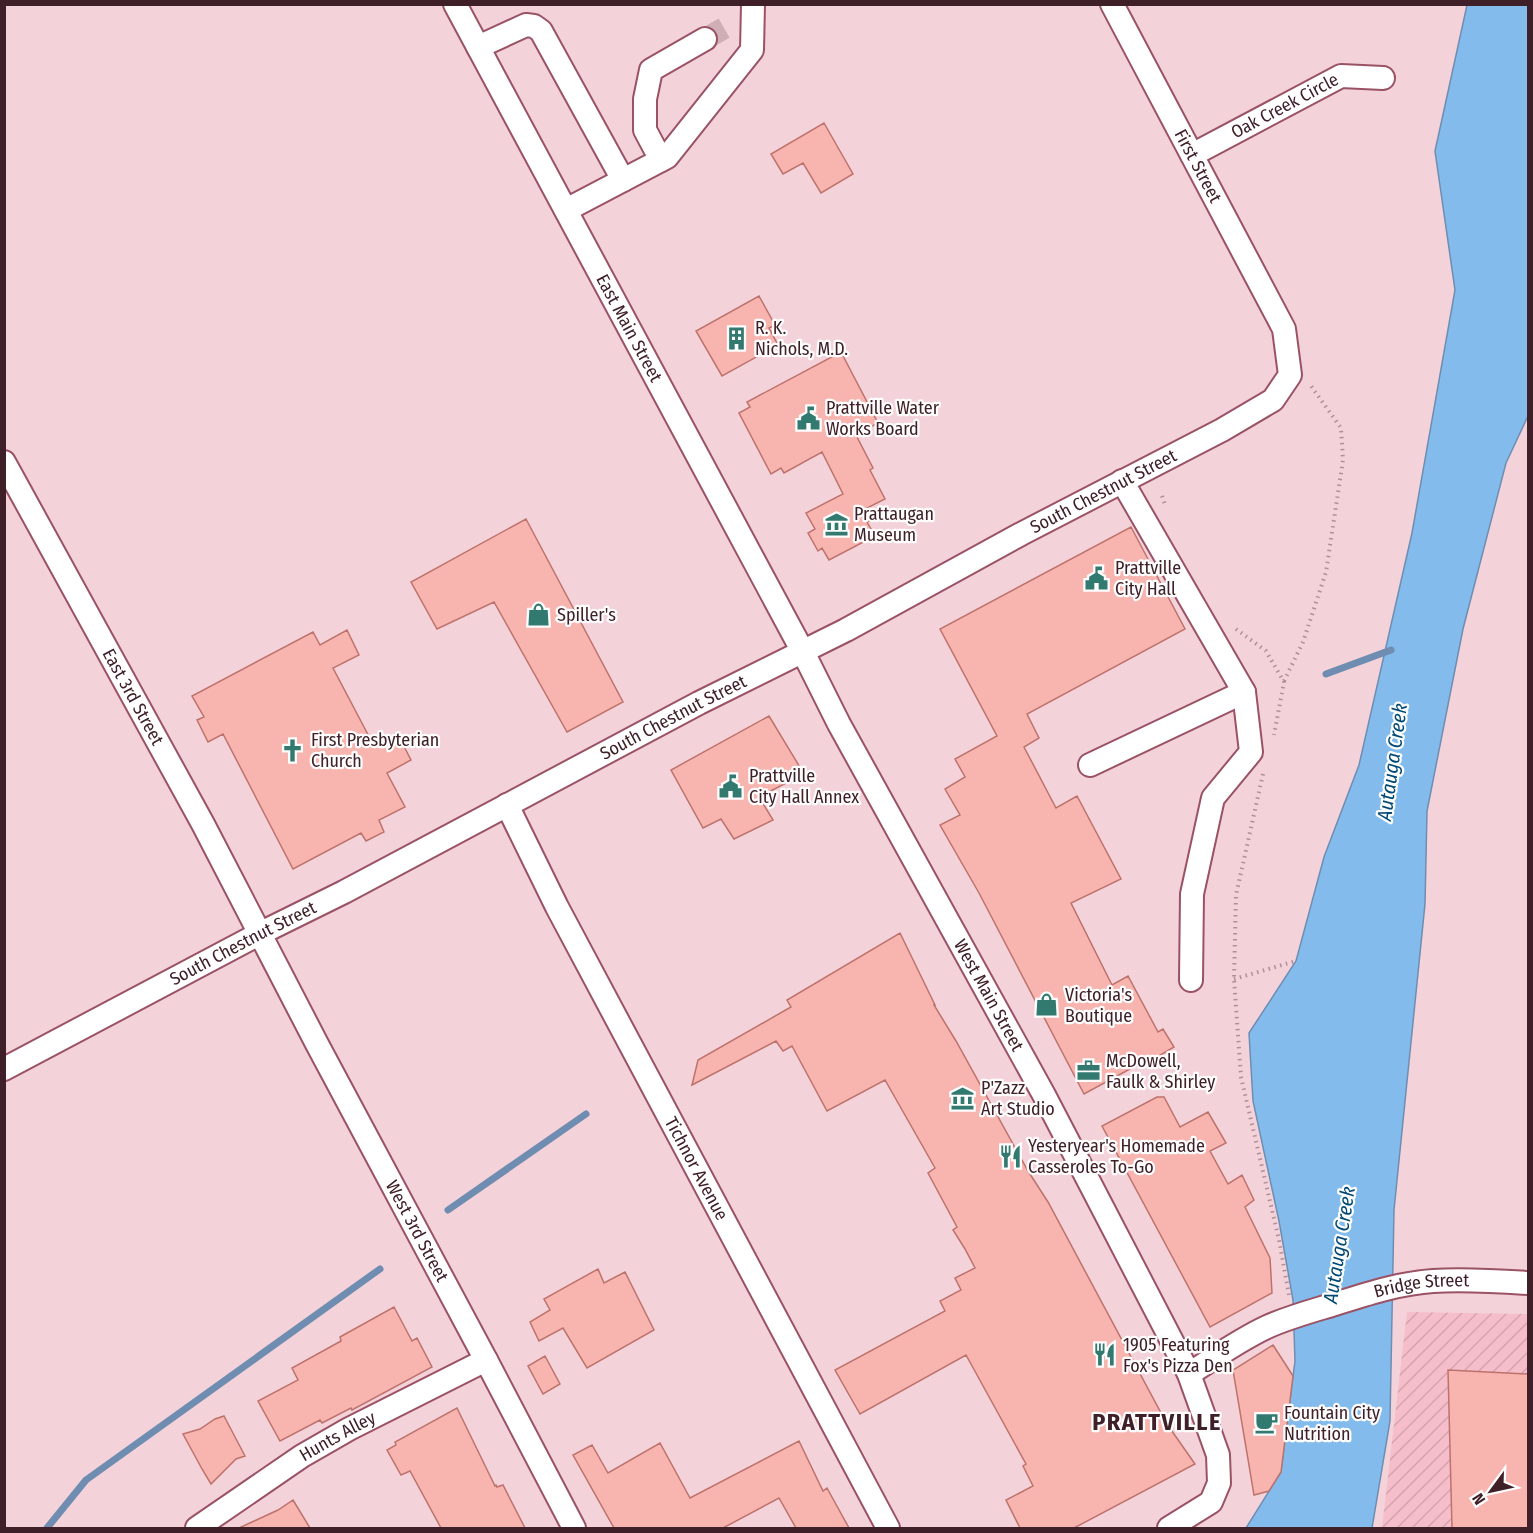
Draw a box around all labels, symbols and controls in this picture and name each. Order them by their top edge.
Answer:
street label: Oak Creek Circle [1227,68,1342,143]
street label: First Street [1170,126,1227,207]
street label: East Main Street [591,271,667,386]
place label: R. K. Nichols, M.D. [755,317,848,360]
building icon: R. K. Nichols, M.D. [724,325,750,351]
place label: Prattville Water Works Board [826,397,940,440]
public building icon: Prattville Water Works Board [795,405,821,431]
street label: South Chestnut Street [1026,444,1180,538]
place label: Prattaugan Museum [854,503,934,546]
museum icon: Prattaugan Museum [823,511,849,537]
place label: Prattville City Hall [1115,557,1181,600]
public building icon: Prattville City Hall [1084,565,1110,591]
shop icon: Spiller's [526,602,552,628]
place label: Spiller's [557,604,616,626]
street label: East 3rd Street [98,645,169,749]
street label: South Chestnut Street [596,670,750,765]
water label: Autauga Creek [1372,702,1412,823]
place label: First Presbyterian Church [311,729,439,772]
church icon: First Presbyterian Church [280,737,306,763]
place label: Prattville City Hall Annex [749,765,859,808]
public building icon: Prattville City Hall Annex [718,773,744,799]
street label: South Chestnut Street [166,896,320,990]
street label: West Main Street [949,936,1029,1055]
place label: Victoria's Boutique [1065,984,1132,1027]
shop icon: Victoria's Boutique [1034,992,1060,1018]
place label: McDowell, Faulk & Shirley [1106,1050,1215,1093]
office icon: McDowell, Faulk & Shirley [1075,1058,1101,1084]
place label: P'Zazz Art Studio [981,1077,1055,1120]
museum icon: P'Zazz Art Studio [950,1085,976,1111]
street label: Tichnor Avenue [660,1113,733,1224]
place label: Yesteryear's Homemade Casseroles To-Go [1028,1135,1205,1178]
restaurant icon: Yesteryear's Homemade Casseroles To-Go [997,1143,1023,1169]
street label: West 3rd Street [381,1176,453,1286]
water label: Autauga Creek [1318,1185,1360,1306]
street label: Bridge Street [1371,1269,1469,1303]
place label: 1905 Featuring Fox's Pizza Den [1123,1334,1233,1377]
restaurant icon: 1905 Featuring Fox's Pizza Den [1092,1342,1118,1368]
place label: Fountain City Nutrition [1284,1402,1380,1445]
street label: Hunts Alley [296,1406,379,1466]
district label: PRATTVILLE [1092,1408,1222,1436]
cafe icon: Fountain City Nutrition [1253,1410,1279,1436]
north arrow [1461,1461,1521,1521]
text: N [1468,1490,1489,1508]

